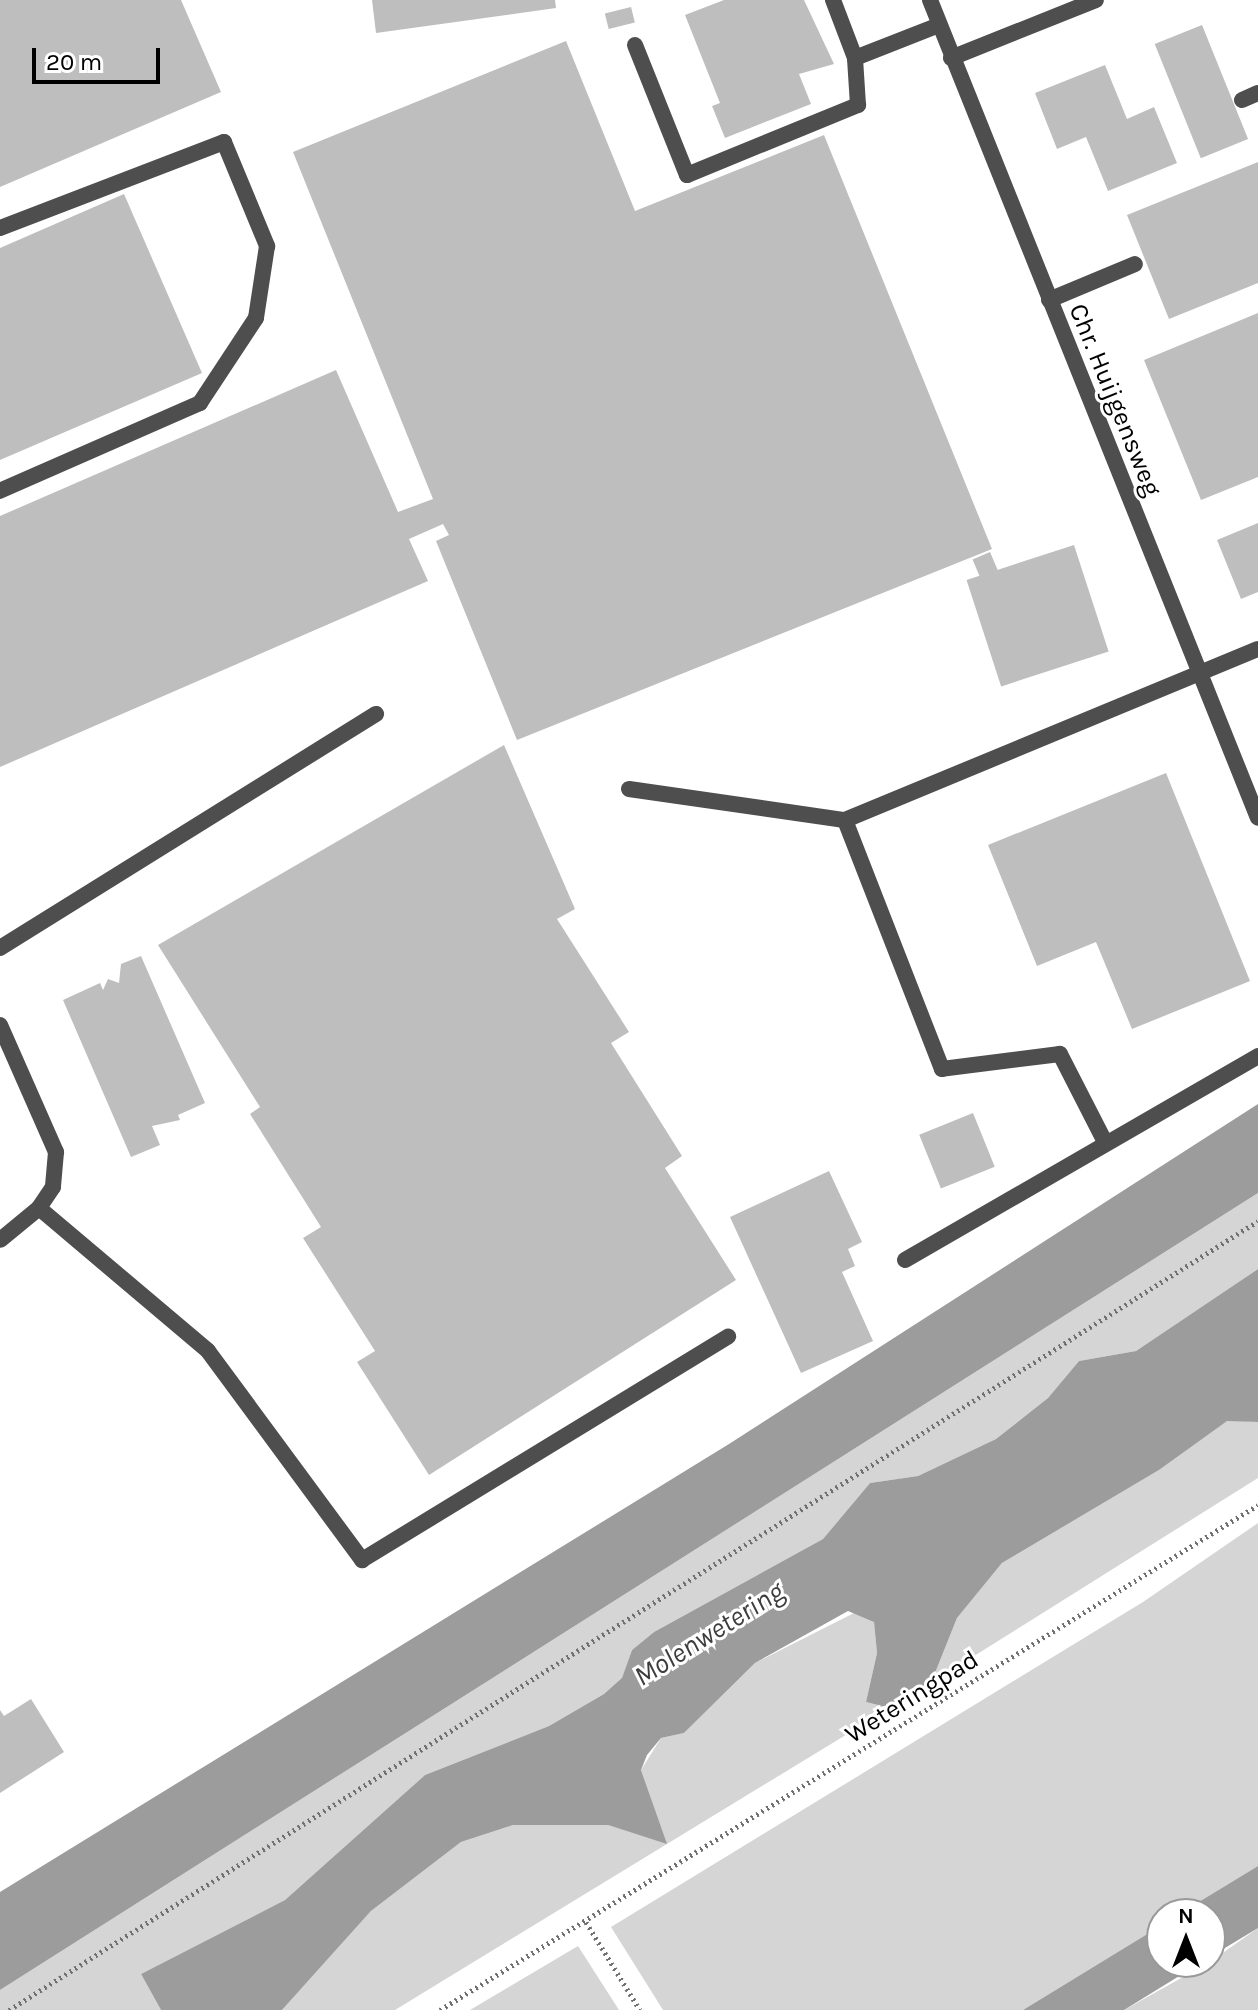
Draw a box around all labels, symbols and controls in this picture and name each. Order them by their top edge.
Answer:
scale bar [36,32,164,82]
text: 20 m [46,48,102,76]
street label: Chr. Huijgensweg [1062,299,1168,501]
water label: Molenwetering [628,1575,790,1693]
street label: Weteringpad [840,1644,984,1750]
north arrow [1146,1898,1226,1978]
text: N [1178,1903,1194,1929]

